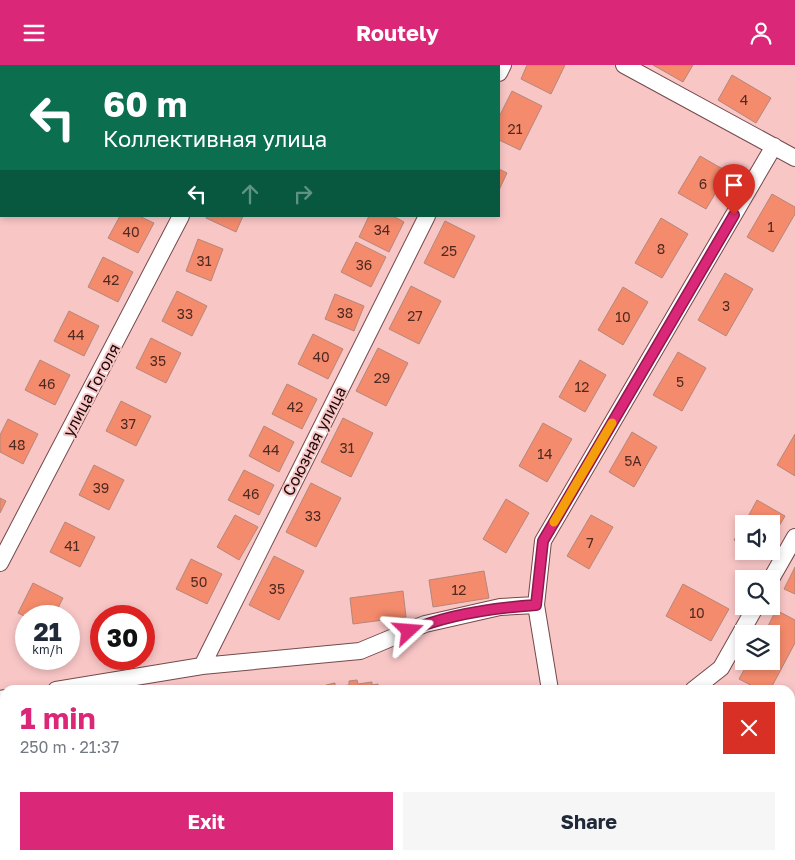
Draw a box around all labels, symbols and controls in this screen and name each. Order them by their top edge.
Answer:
icon: menu [20,19,48,47]
text: Routely [356,19,439,46]
icon: person [747,19,775,47]
text: 60 m [103,83,187,125]
icon: left [20,85,85,150]
house number: 4 [740,91,748,108]
house number: 21 [508,120,523,137]
text: Коллективная улица [103,125,327,152]
pin [713,164,755,215]
icon: arrive [720,171,748,199]
house number: 6 [699,175,707,192]
icon: left [183,180,211,208]
icon: ahead [236,180,264,208]
icon: right [289,180,317,208]
house number: 1 [768,218,775,235]
house number: 34 [374,221,390,238]
house number: 40 [122,223,140,240]
house number: 8 [657,240,665,257]
house number: 25 [441,242,457,259]
house number: 31 [197,252,212,269]
house number: 36 [356,256,372,273]
house number: 42 [103,271,119,288]
house number: 3 [722,297,730,314]
house number: 38 [337,304,353,321]
house number: 33 [177,305,193,322]
house number: 27 [407,307,423,324]
house number: 10 [615,308,631,325]
house number: 44 [67,326,85,343]
street label: улица Гоголя [58,340,124,440]
house number: 40 [312,348,330,365]
house number: 35 [150,352,166,369]
house number: 29 [374,369,390,386]
house number: 5 [676,373,684,390]
house number: 46 [38,375,56,392]
house number: 12 [575,378,589,395]
street label: Союзная улица [278,383,350,499]
house number: 42 [287,398,303,415]
house number: 37 [120,415,136,432]
house number: 48 [8,436,26,453]
house number: 31 [340,439,355,456]
house number: 44 [262,441,280,458]
house number: 14 [537,445,553,462]
house number: 5А [624,452,642,469]
house number: 39 [93,479,109,496]
house number: 46 [242,485,260,502]
house number: 33 [305,507,321,524]
map controls [735,515,780,670]
button: sound [735,515,780,560]
house number: 7 [586,534,594,551]
house number: 41 [64,537,80,554]
button: search [735,570,780,615]
house number: 50 [191,573,207,590]
house number: 35 [269,580,285,597]
house number: 12 [452,581,466,598]
position arrow [382,604,434,656]
house number: 10 [689,604,705,621]
speed limit sign: 30 [90,605,155,670]
text: 21 [33,616,62,647]
button: layers [735,625,780,670]
text: km/h [32,642,63,657]
text: 1 min [20,700,96,736]
button: close [723,702,775,754]
text: 250 m · 21:37 [20,737,119,757]
button: Exit [20,792,393,850]
button: Share [403,792,775,850]

